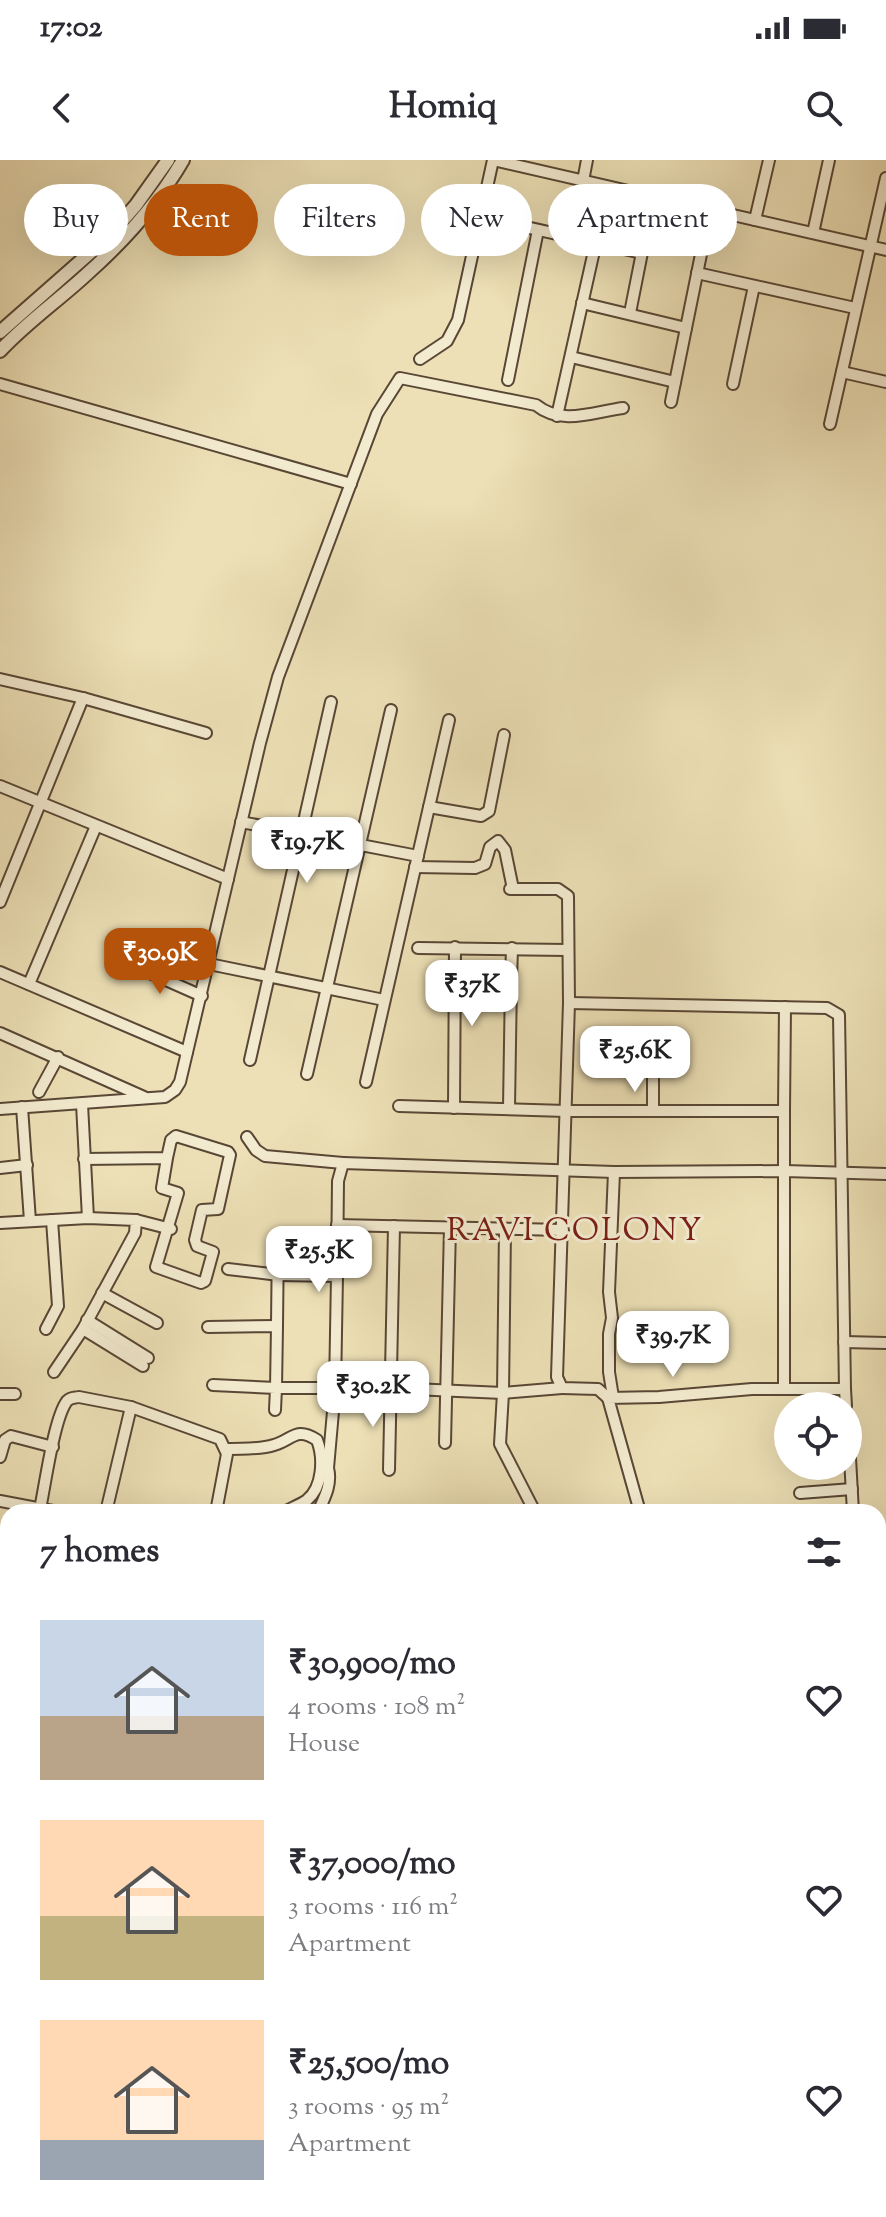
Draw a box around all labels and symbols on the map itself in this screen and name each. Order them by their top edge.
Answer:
pin: ₹19.7K [242,817,372,885]
pin: ₹30.9K [95,928,225,996]
pin: ₹37K [425,960,519,1028]
pin: ₹25.6K [570,1026,700,1094]
district label: RAVI COLONY [446,1209,704,1255]
pin: ₹25.5K [254,1226,384,1294]
pin: ₹39.7K [608,1311,738,1379]
pin: ₹30.2K [308,1361,438,1429]

